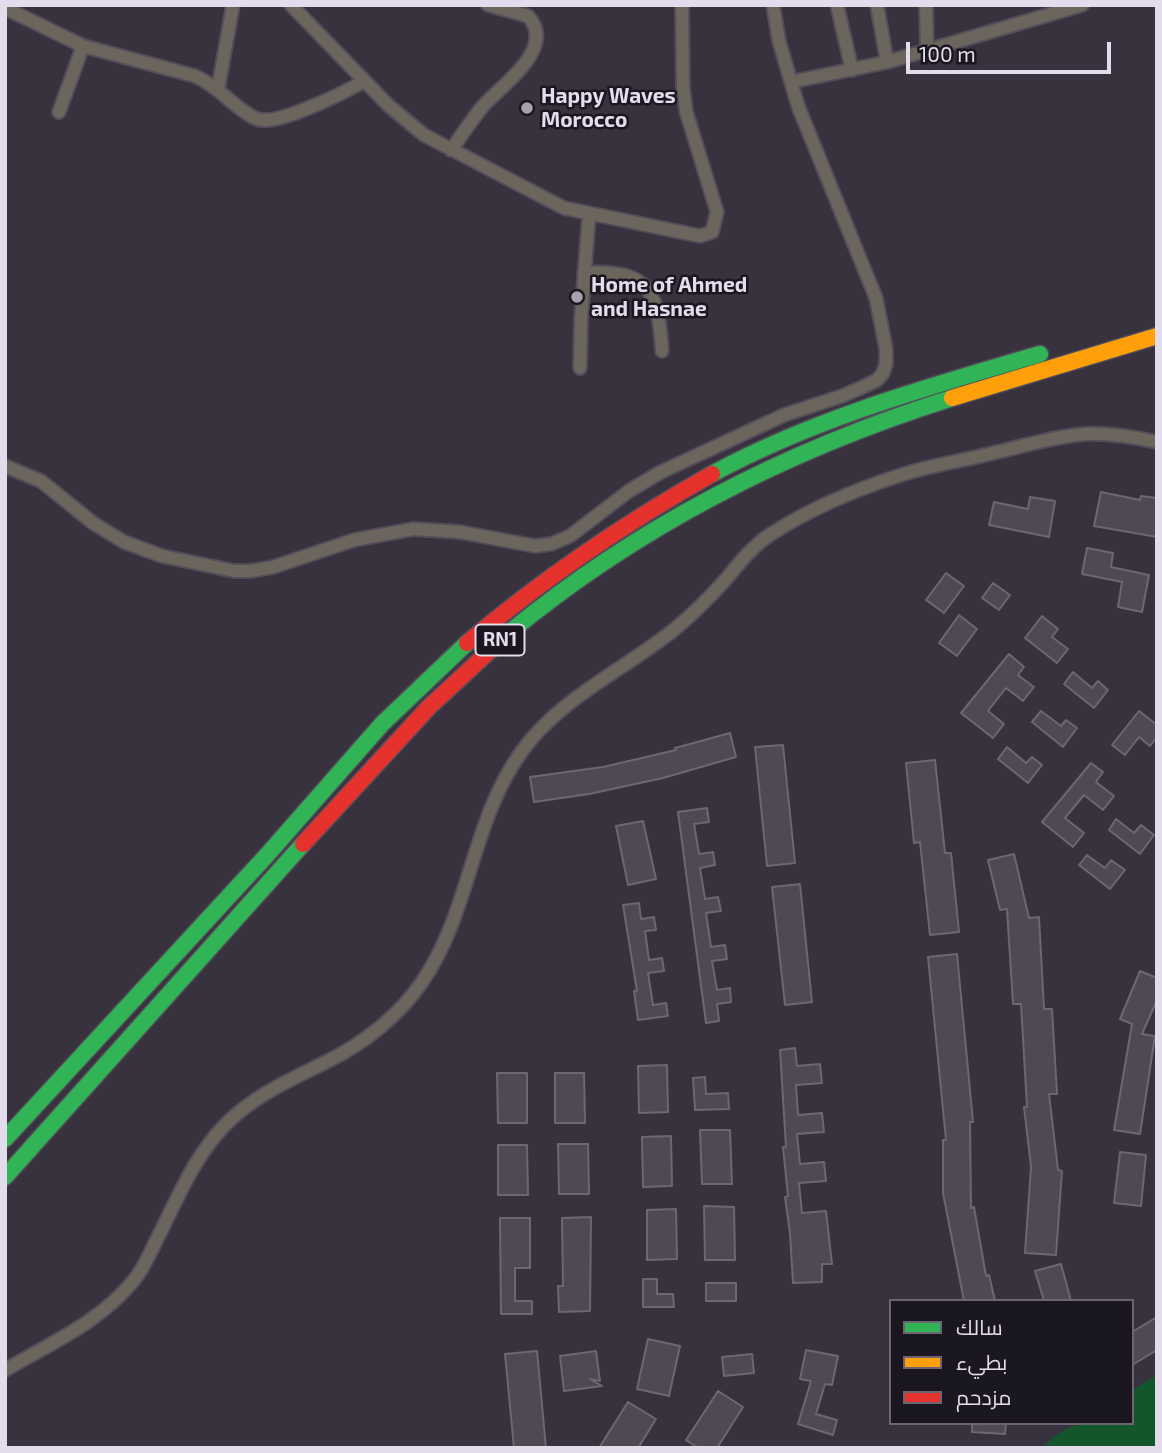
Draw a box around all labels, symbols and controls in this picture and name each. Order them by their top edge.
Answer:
scale bar [910,28,1115,72]
text: 100 m [919,41,976,66]
place label: Happy Waves Morocco [541,83,676,133]
marker: Happy Waves Morocco [519,100,535,116]
place label: Home of Ahmed and Hasnae [591,272,747,322]
marker: Home of Ahmed and Hasnae [569,289,585,305]
road number: RN1 [476,624,524,656]
legend [889,1299,1134,1425]
text: سالك [956,1314,1003,1339]
text: بطيء [956,1349,1007,1374]
text: مزدحم [956,1384,1011,1409]

